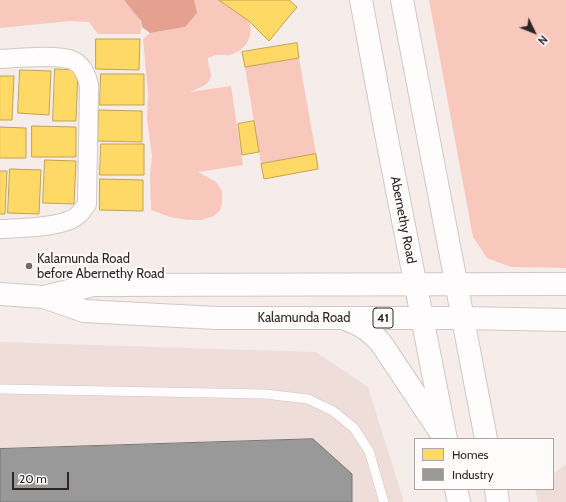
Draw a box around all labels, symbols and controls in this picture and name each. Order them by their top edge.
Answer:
north arrow [514,12,554,52]
text: N [535,33,551,48]
street label: Abernethy Road [387,175,419,265]
place label: Kalamunda Road before Abernethy Road [37,251,165,282]
marker: Kalamunda Road before Abernethy Road [24,261,34,271]
road number: 41 [373,308,393,328]
street label: Kalamunda Road [258,310,350,326]
legend [414,438,554,490]
text: Homes [452,447,489,462]
scale bar [14,464,71,490]
text: Industry [452,467,493,482]
text: 20 m [19,471,47,486]

